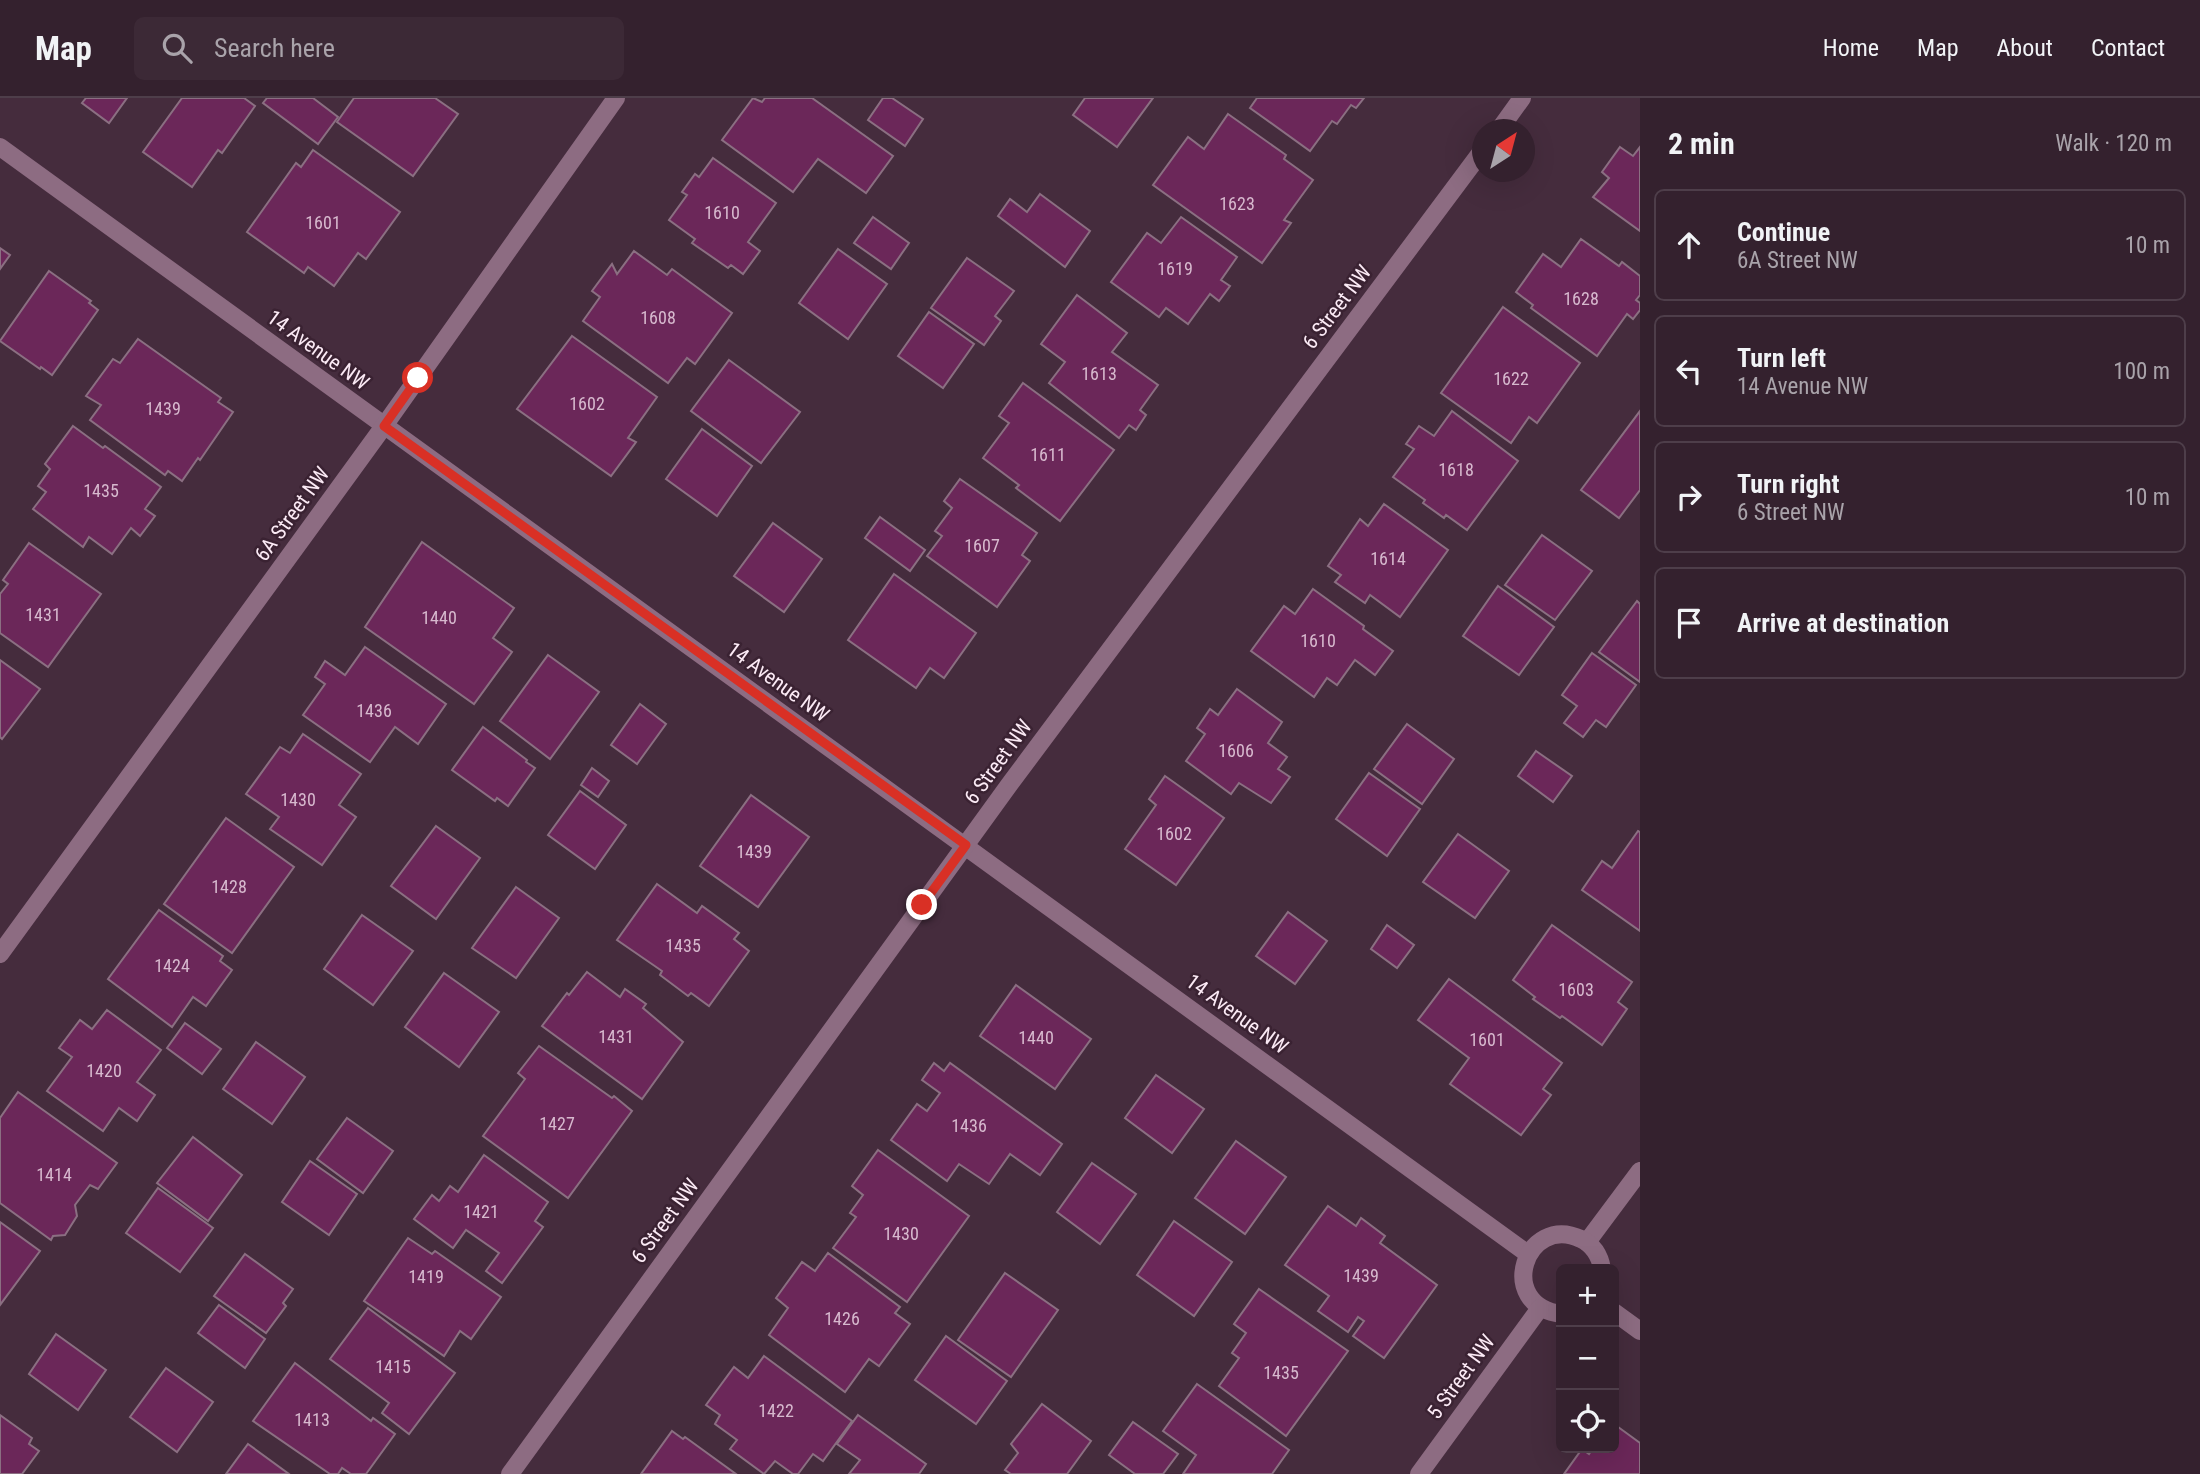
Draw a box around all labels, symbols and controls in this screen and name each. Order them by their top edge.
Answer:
search box [134,17,624,80]
text: Map [35,29,92,68]
icon: search [158,29,196,67]
text: Search here [214,33,335,63]
text: Home [1823,34,1879,62]
text: Map [1917,34,1959,62]
text: About [1997,34,2053,62]
text: Contact [2091,34,2165,62]
north arrow [1472,119,1535,182]
text: 2 min [1668,126,1735,161]
text: Walk · 120 m [2055,130,2172,157]
house number: 1623 [1219,193,1255,214]
house number: 1610 [704,202,740,223]
house number: 1601 [305,212,341,233]
text: Continue [1737,217,1830,247]
icon: ahead [1670,226,1708,264]
text: 10 m [2125,232,2170,259]
text: 6A Street NW [1737,247,1858,274]
house number: 1619 [1157,258,1193,279]
street label: 6 Street NW [1298,261,1376,353]
house number: 1628 [1563,288,1599,309]
street label: 14 Avenue NW [262,305,374,395]
house number: 1608 [640,307,676,328]
text: Turn left [1737,343,1826,373]
icon: left [1670,352,1708,390]
text: 100 m [2113,358,2170,385]
route start [402,362,433,393]
house number: 1613 [1081,363,1117,384]
house number: 1622 [1493,368,1529,389]
text: 14 Avenue NW [1737,373,1868,400]
house number: 1602 [569,393,605,414]
house number: 1439 [145,398,181,419]
house number: 1611 [1030,444,1066,465]
house number: 1618 [1438,459,1474,480]
street label: 6A Street NW [250,462,334,566]
text: Turn right [1737,469,1839,499]
icon: right [1670,478,1708,516]
house number: 1435 [83,480,119,501]
text: 10 m [2125,484,2170,511]
text: 6 Street NW [1737,499,1845,526]
house number: 1607 [964,535,1000,556]
house number: 1614 [1370,548,1406,569]
house number: 1431 [25,604,61,625]
icon: arrive [1670,604,1708,642]
house number: 1440 [421,607,457,628]
text: Arrive at destination [1737,608,1949,638]
house number: 1610 [1300,630,1336,651]
street label: 14 Avenue NW [722,637,834,727]
house number: 1436 [356,700,392,721]
street label: 6 Street NW [959,715,1037,809]
house number: 1606 [1218,740,1254,761]
house number: 1430 [280,789,316,810]
house number: 1602 [1156,823,1192,844]
house number: 1439 [736,841,772,862]
house number: 1428 [211,876,247,897]
route end [906,889,937,920]
house number: 1435 [665,935,701,956]
house number: 1424 [154,955,190,976]
street label: 14 Avenue NW [1181,969,1293,1059]
house number: 1603 [1558,979,1594,1000]
house number: 1431 [598,1026,634,1047]
house number: 1440 [1018,1027,1054,1048]
house number: 1601 [1469,1029,1505,1050]
house number: 1420 [86,1060,122,1081]
house number: 1427 [539,1113,575,1134]
house number: 1436 [951,1115,987,1136]
house number: 1414 [36,1164,72,1185]
street label: 6 Street NW [626,1174,704,1268]
house number: 1421 [463,1201,499,1222]
house number: 1430 [883,1223,919,1244]
map controls [1556,1264,1619,1453]
button: + [1556,1264,1619,1327]
house number: 1439 [1343,1265,1379,1286]
house number: 1419 [408,1266,444,1287]
house number: 1426 [824,1308,860,1329]
button: − [1556,1327,1619,1390]
street label: 5 Street NW [1422,1330,1500,1424]
house number: 1415 [375,1356,411,1377]
house number: 1435 [1263,1362,1299,1383]
button: locate [1556,1390,1619,1453]
house number: 1422 [758,1400,794,1421]
house number: 1413 [294,1409,330,1430]

